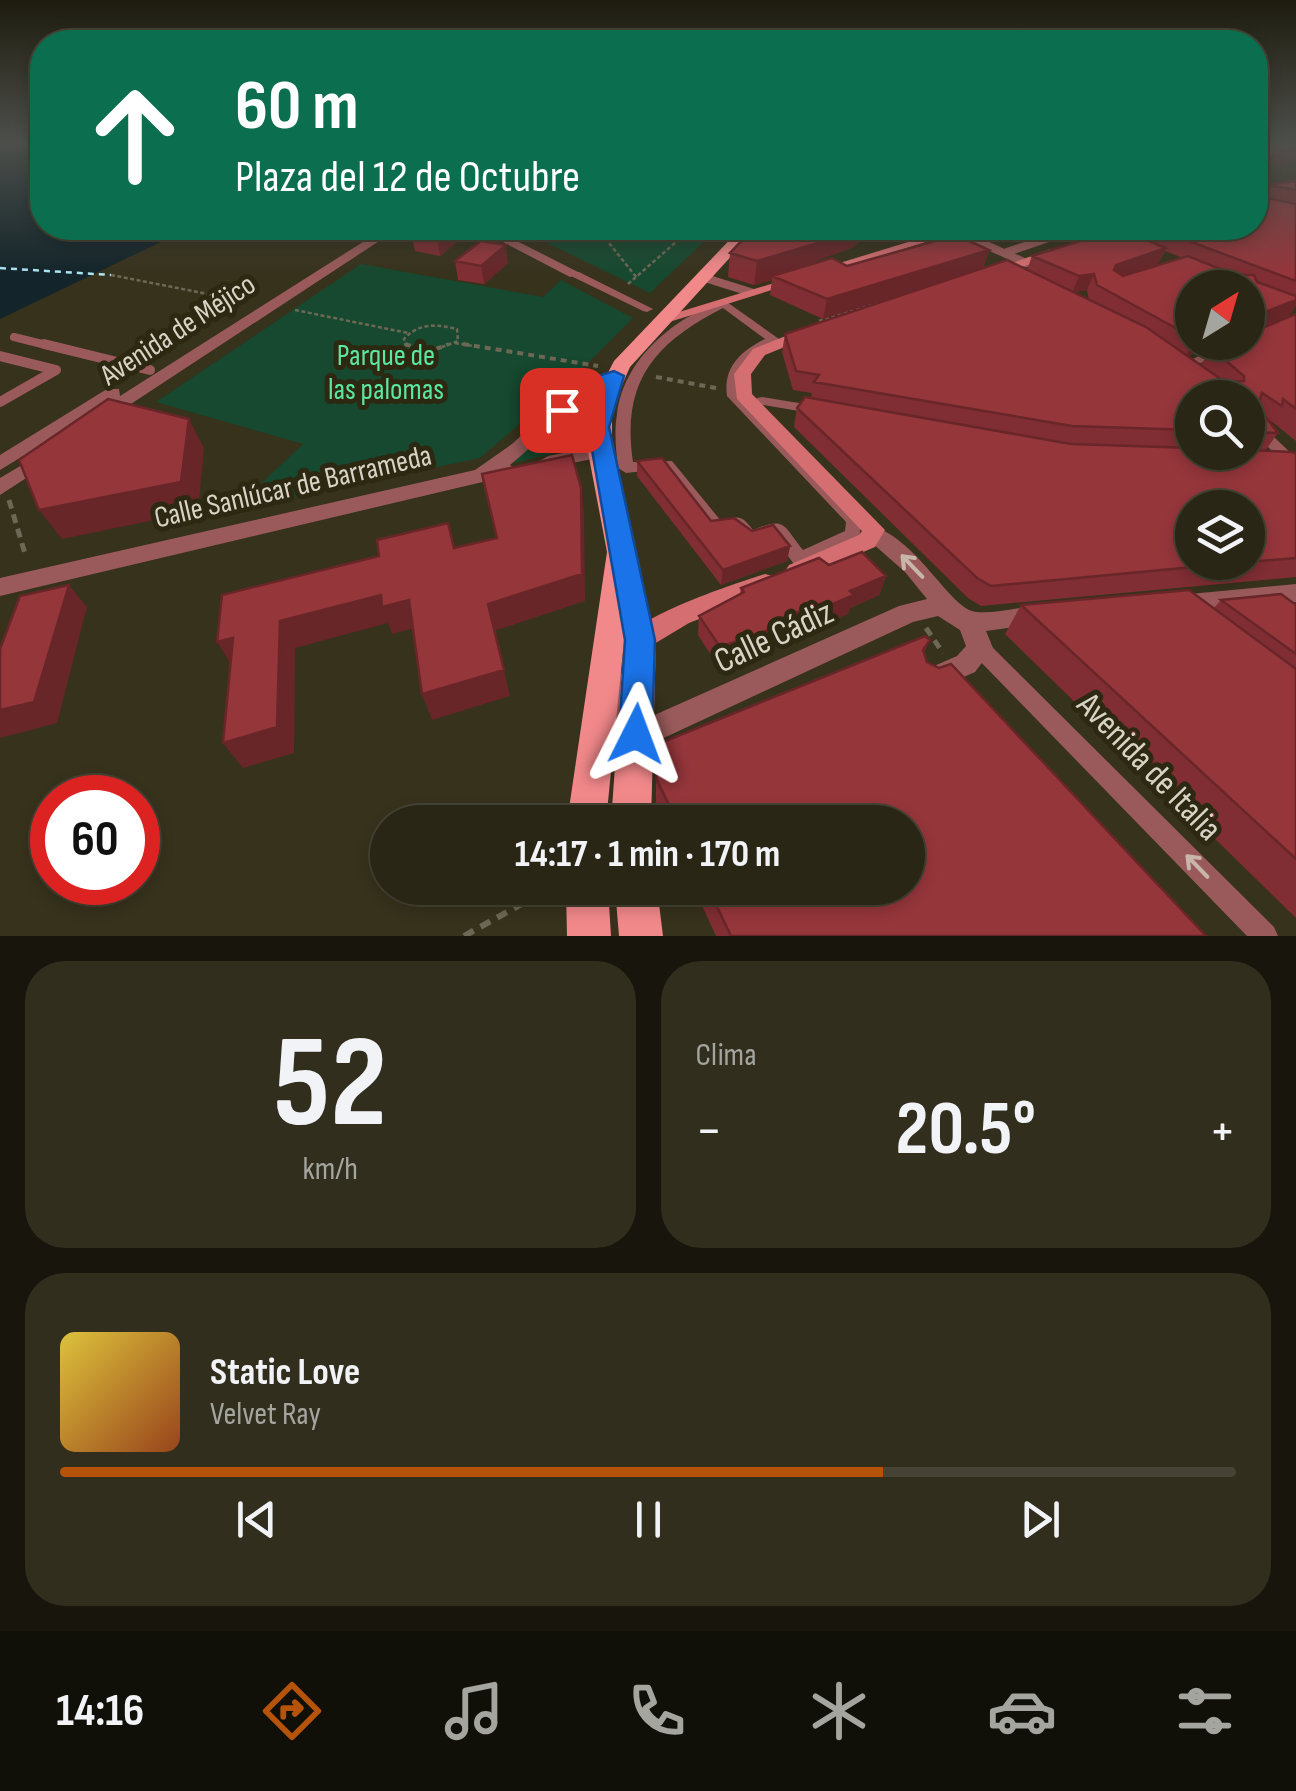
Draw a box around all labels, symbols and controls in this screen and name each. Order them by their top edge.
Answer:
text: 60 m [235,65,359,149]
icon: ahead [70,70,200,200]
text: Plaza del 12 de Octubre [235,150,580,205]
street label: Avenida de Méjico [93,267,262,394]
north arrow [1175,270,1265,360]
map controls [1175,270,1265,580]
park label: Parque de las palomas [328,338,444,408]
pin [520,368,605,453]
button: search [1175,380,1265,470]
icon: arrive [535,383,590,438]
street label: Calle Sanlúcar de Barrameda [151,438,435,536]
button: layers [1175,490,1265,580]
one-way arrow [900,555,924,579]
street label: Calle Cádiz [708,591,840,683]
position arrow [584,682,688,786]
street label: Avenida de Italia [1067,683,1230,850]
speed limit sign: 60 [30,775,160,905]
text: 14:17 · 1 min · 170 m [515,832,780,877]
one-way arrow [1185,855,1209,879]
text: 52 [273,1007,387,1163]
text: Clima [696,1036,756,1075]
text: 20.5° [896,1085,1036,1176]
text: − [696,1098,722,1165]
text: + [1209,1098,1236,1165]
text: km/h [303,1150,358,1189]
text: Static Love [210,1350,360,1395]
text: Velvet Ray [210,1395,321,1434]
icon: previous [229,1492,284,1547]
icon: pause [621,1492,676,1547]
icon: next [1013,1492,1068,1547]
icon: directions [257,1676,327,1746]
icon: music [439,1676,509,1746]
icon: phone [622,1676,692,1746]
icon: climate [804,1676,874,1746]
icon: car [987,1676,1057,1746]
icon: filters [1170,1676,1240,1746]
text: 14:16 [56,1684,144,1739]

